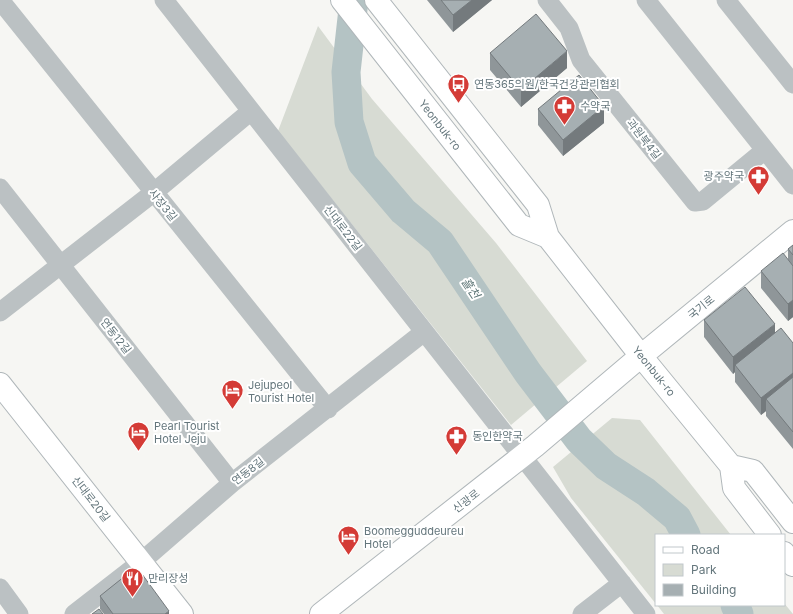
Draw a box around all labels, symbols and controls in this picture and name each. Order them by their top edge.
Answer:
bus stop icon: 연동365의원/한국건강관리협회 [446,71,472,104]
place label: 연동365의원/한국건강관리협회 [474,77,620,91]
pharmacy icon: 수약국 [552,93,578,126]
street label: Yeonbuk-ro [416,97,464,153]
place label: 수약국 [580,99,610,113]
street label: 과원북4길 [624,116,664,162]
pharmacy icon: 광주약국 [746,163,772,196]
place label: 광주약국 [704,169,744,183]
street label: 사장3길 [146,186,180,224]
street label: 신대로22길 [321,202,365,254]
water label: 흘천 [459,275,484,303]
street label: 국기로 [685,292,717,322]
street label: 연동12길 [98,315,134,357]
street label: Yeonbuk-ro [630,343,679,399]
hotel icon: Jejupeol Tourist Hotel [219,378,245,411]
place label: Jejupeol Tourist Hotel [248,378,314,405]
hotel icon: Pearl Tourist Hotel Jeju [125,419,151,452]
place label: Pearl Tourist Hotel Jeju [154,419,220,446]
pharmacy icon: 동인한약국 [444,423,470,456]
place label: 동인한약국 [472,429,523,443]
street label: 연동8길 [229,454,267,488]
street label: 신대로20길 [69,473,113,525]
street label: 신광로 [450,486,482,516]
hotel icon: Boomegguddeureu Hotel [336,524,362,557]
place label: Boomegguddeureu Hotel [364,524,464,551]
legend [655,534,785,606]
text: Road [691,542,720,557]
text: Park [691,562,717,577]
restaurant icon: 만리장성 [119,565,145,598]
place label: 만리장성 [148,571,188,585]
text: Building [691,582,736,597]

